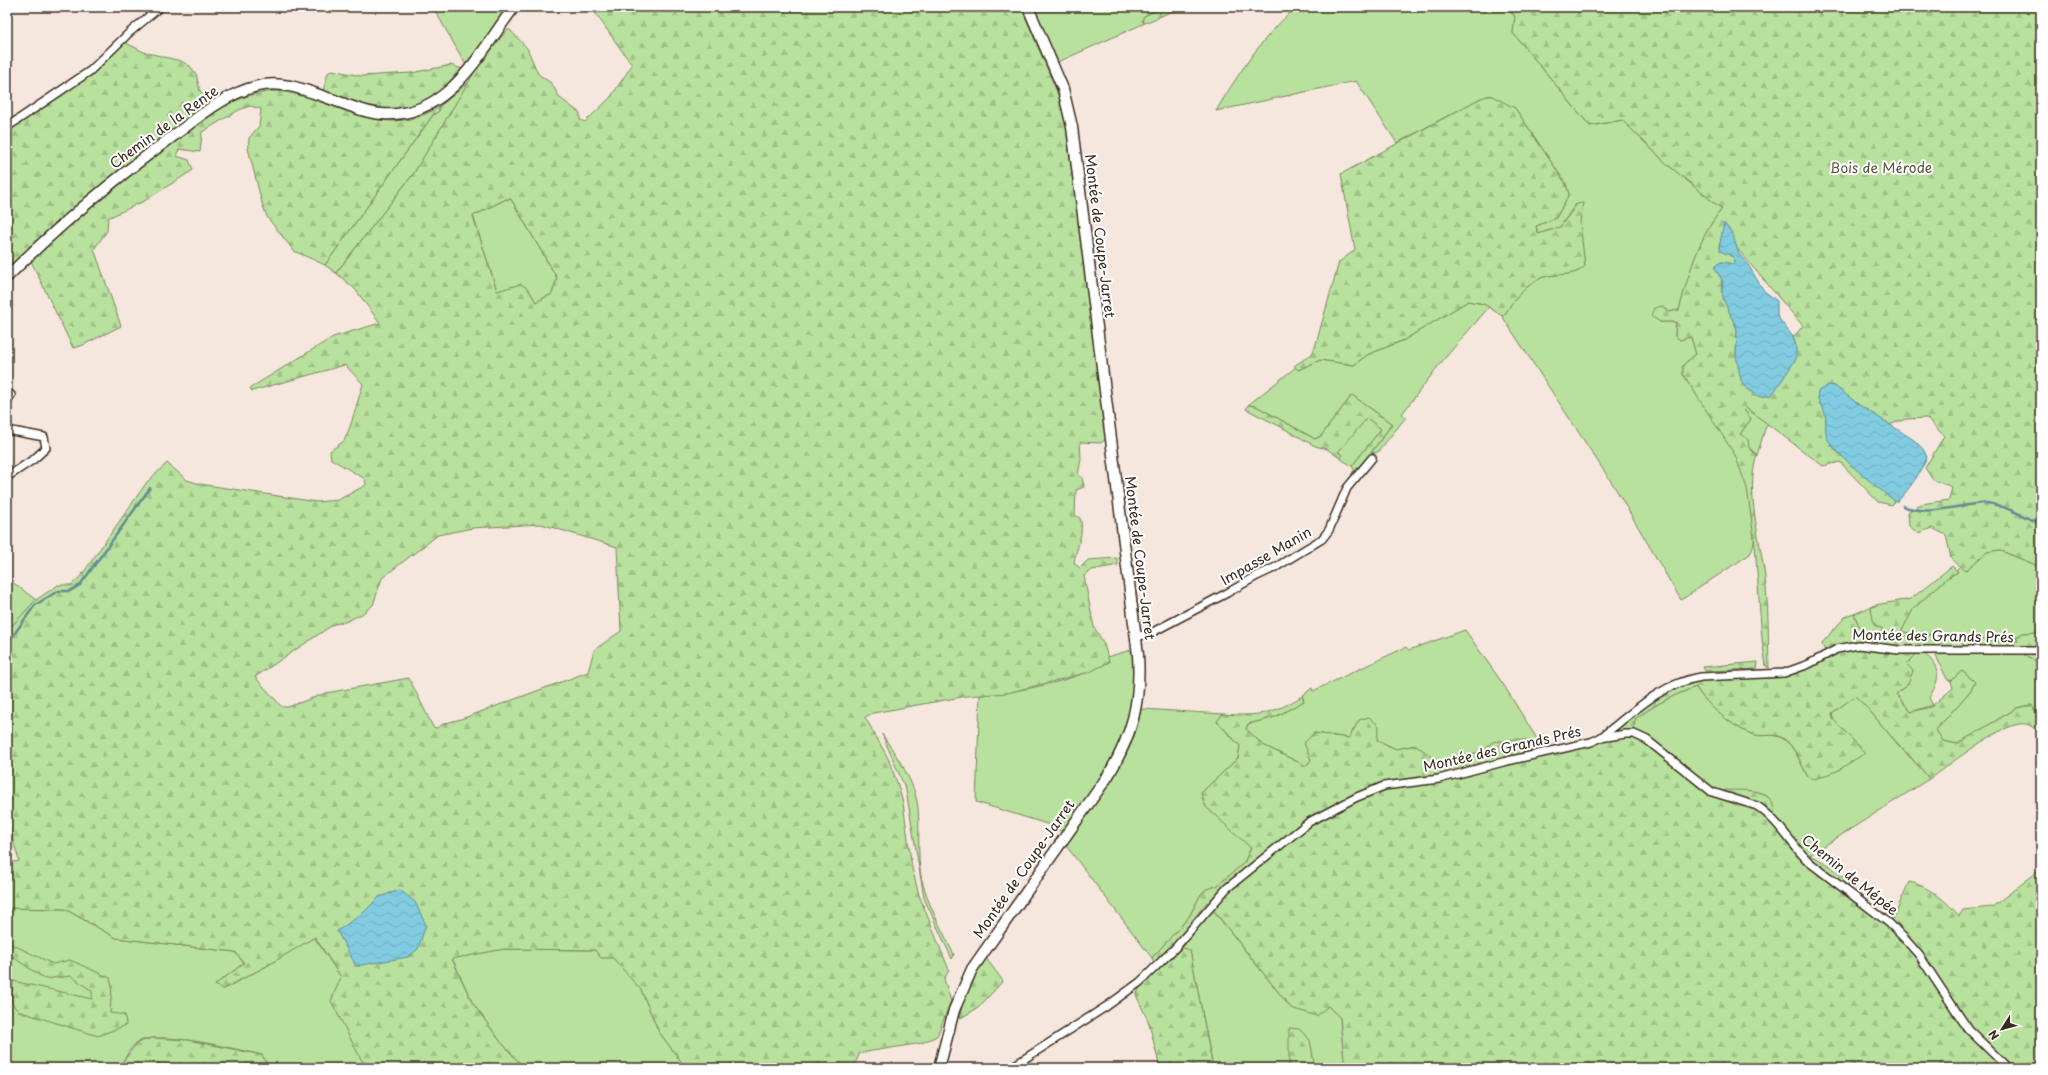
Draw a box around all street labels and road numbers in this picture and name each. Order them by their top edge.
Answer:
street label: Chemin de la Rente [105,80,223,173]
street label: Montée de Coupe-Jarret [1080,153,1121,319]
street label: Montée de Coupe-Jarret [1120,475,1161,641]
street label: Impasse Manin [1216,521,1315,590]
street label: Montée des Grands Prés [1852,624,2014,647]
street label: Montée des Grands Prés [1421,720,1583,777]
street label: Montée de Coupe-Jarret [968,795,1080,942]
street label: Chemin de Mépée [1798,829,1903,920]

